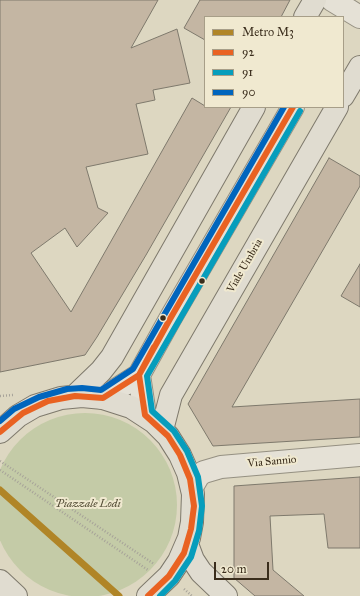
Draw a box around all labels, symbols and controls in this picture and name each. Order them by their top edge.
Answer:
legend [204,16,344,108]
text: Metro M3 [242,25,294,39]
text: 92 [242,45,254,59]
text: 91 [242,65,253,79]
text: 90 [242,85,255,99]
street label: Viale Umbria [224,237,266,295]
unlabelled marker [197,276,207,286]
unlabelled marker [158,313,168,323]
street label: Via Sannio [247,453,297,471]
park label: Piazzale Lodi [55,497,121,511]
scale bar [216,554,271,580]
text: 20 m [221,562,247,576]

